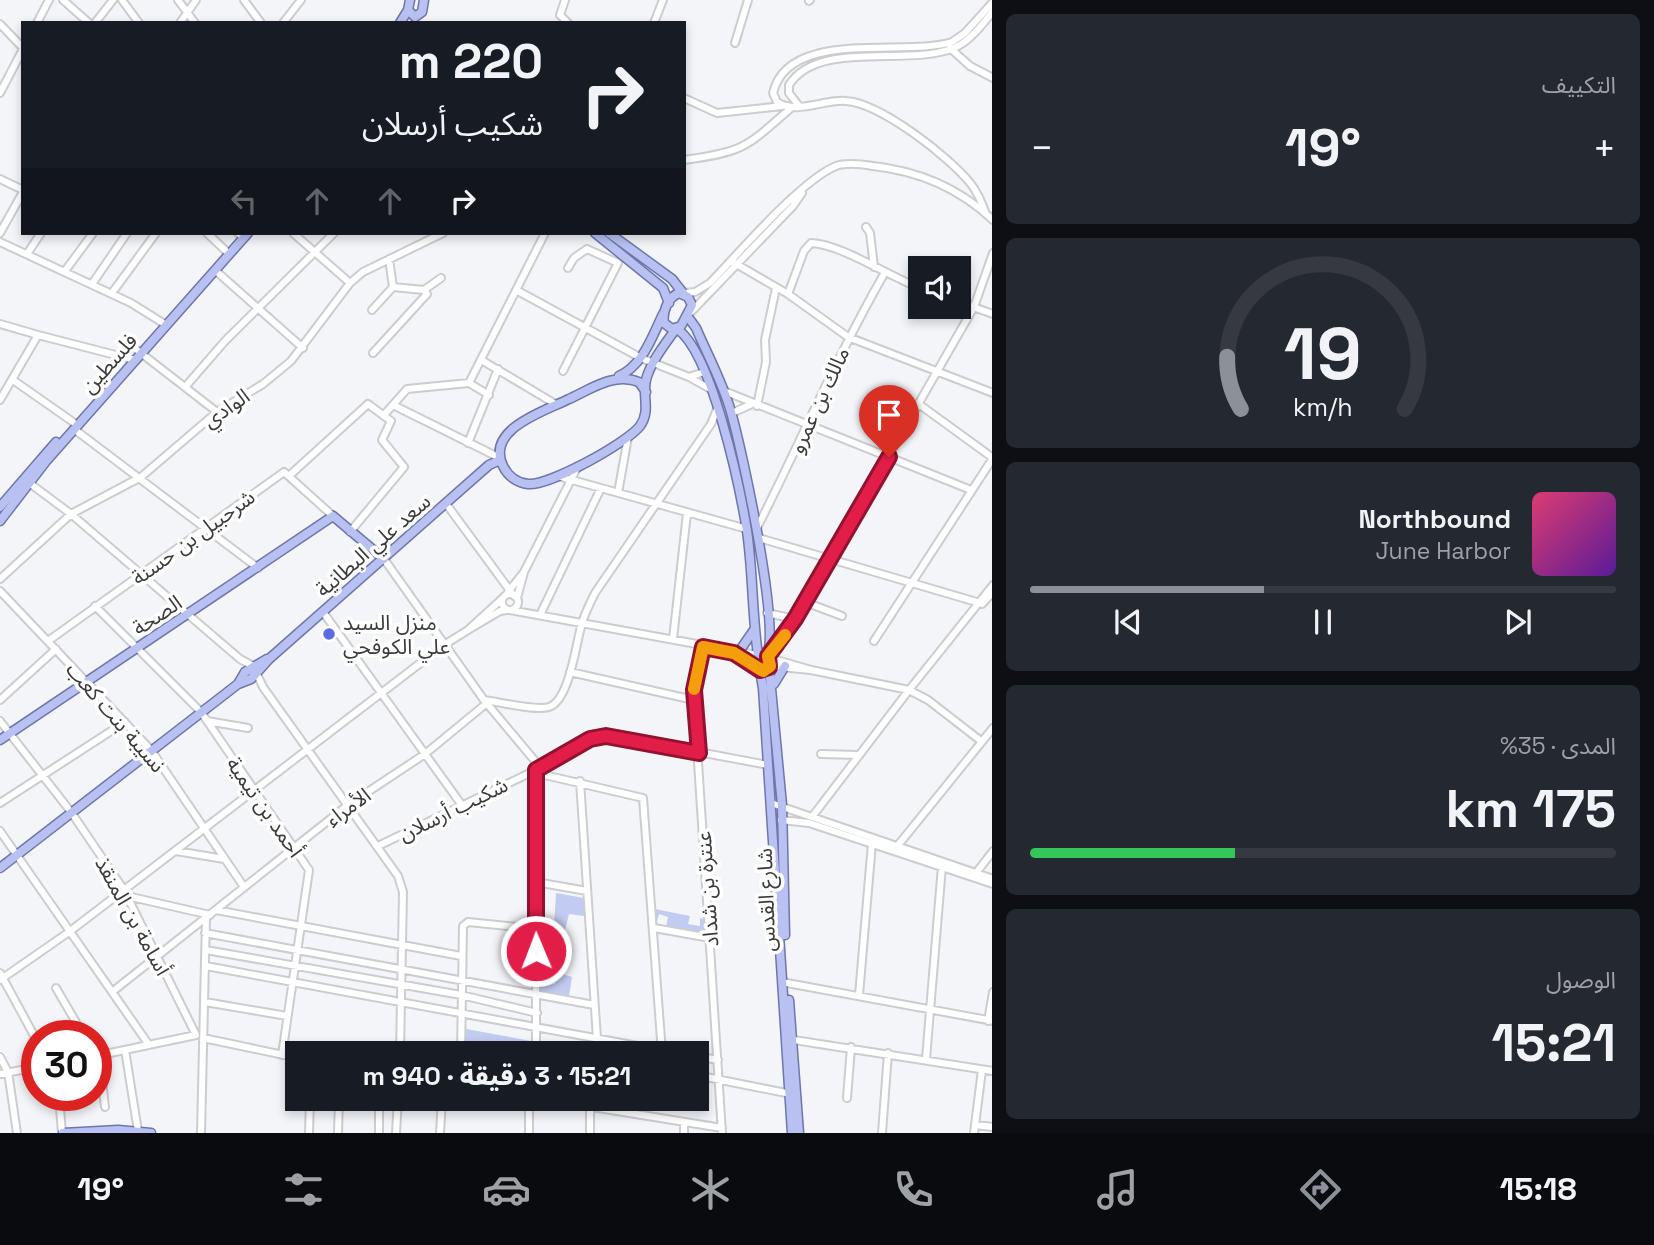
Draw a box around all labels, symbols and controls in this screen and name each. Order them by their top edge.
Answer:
text: 220 m [399,30,543,92]
icon: right [567,49,658,140]
text: التكييف [1542,70,1616,100]
text: شكيب أرسلان [362,104,543,144]
text: 19° [1285,115,1361,181]
text: − [1030,124,1054,172]
text: + [1592,124,1616,172]
icon: left [225,182,263,220]
icon: ahead [298,182,336,220]
icon: ahead [371,182,409,220]
icon: right [444,182,482,220]
map controls [908,256,971,319]
button: sound [908,256,971,319]
text: 19 [1284,307,1362,400]
street label: فلسطين [75,327,143,399]
street label: مالك بن عمرو [783,343,855,457]
street label: الوادي [197,382,256,436]
pin [859,385,919,457]
text: km/h [1293,390,1353,422]
icon: arrive [870,396,908,434]
street label: شرحبيل بن حسنة [126,483,260,591]
street label: سعد علي البطانية [310,488,438,605]
text: Northbound [1358,502,1511,536]
text: June Harbor [1376,536,1511,566]
street label: الصحة [127,589,187,641]
icon: previous [1109,603,1147,641]
icon: pause [1304,603,1342,641]
icon: next [1499,603,1537,641]
place label: منزل السيد علي الكوفحي [343,609,450,662]
marker: منزل السيد علي الكوفحي [321,626,337,642]
street label: نسيبة بنت كعب [61,656,171,778]
text: المدى · 35% [1500,731,1616,761]
street label: أحمد بن تيمية [220,751,310,863]
street label: شكيب أرسلان [394,771,512,847]
text: 175 km [1446,776,1616,842]
street label: الأمراء [320,781,376,833]
street label: عنترة بن شداد [689,830,725,948]
street label: شارع القدس [751,848,783,952]
street label: أسامة بن المنقذ [89,852,177,980]
position arrow [499,914,573,988]
text: الوصول [1546,965,1616,995]
text: 15:21 [1491,1010,1616,1076]
speed limit sign: 30 [21,1020,112,1111]
text: 15:21 · 3 دقيقة · 940 m [363,1059,631,1093]
icon: filters [279,1165,328,1214]
icon: car [482,1165,531,1214]
icon: climate [686,1165,735,1214]
icon: phone [889,1165,938,1214]
icon: music [1093,1165,1142,1214]
icon: directions [1296,1165,1345,1214]
text: 19° [77,1169,124,1209]
text: 15:18 [1500,1169,1577,1209]

